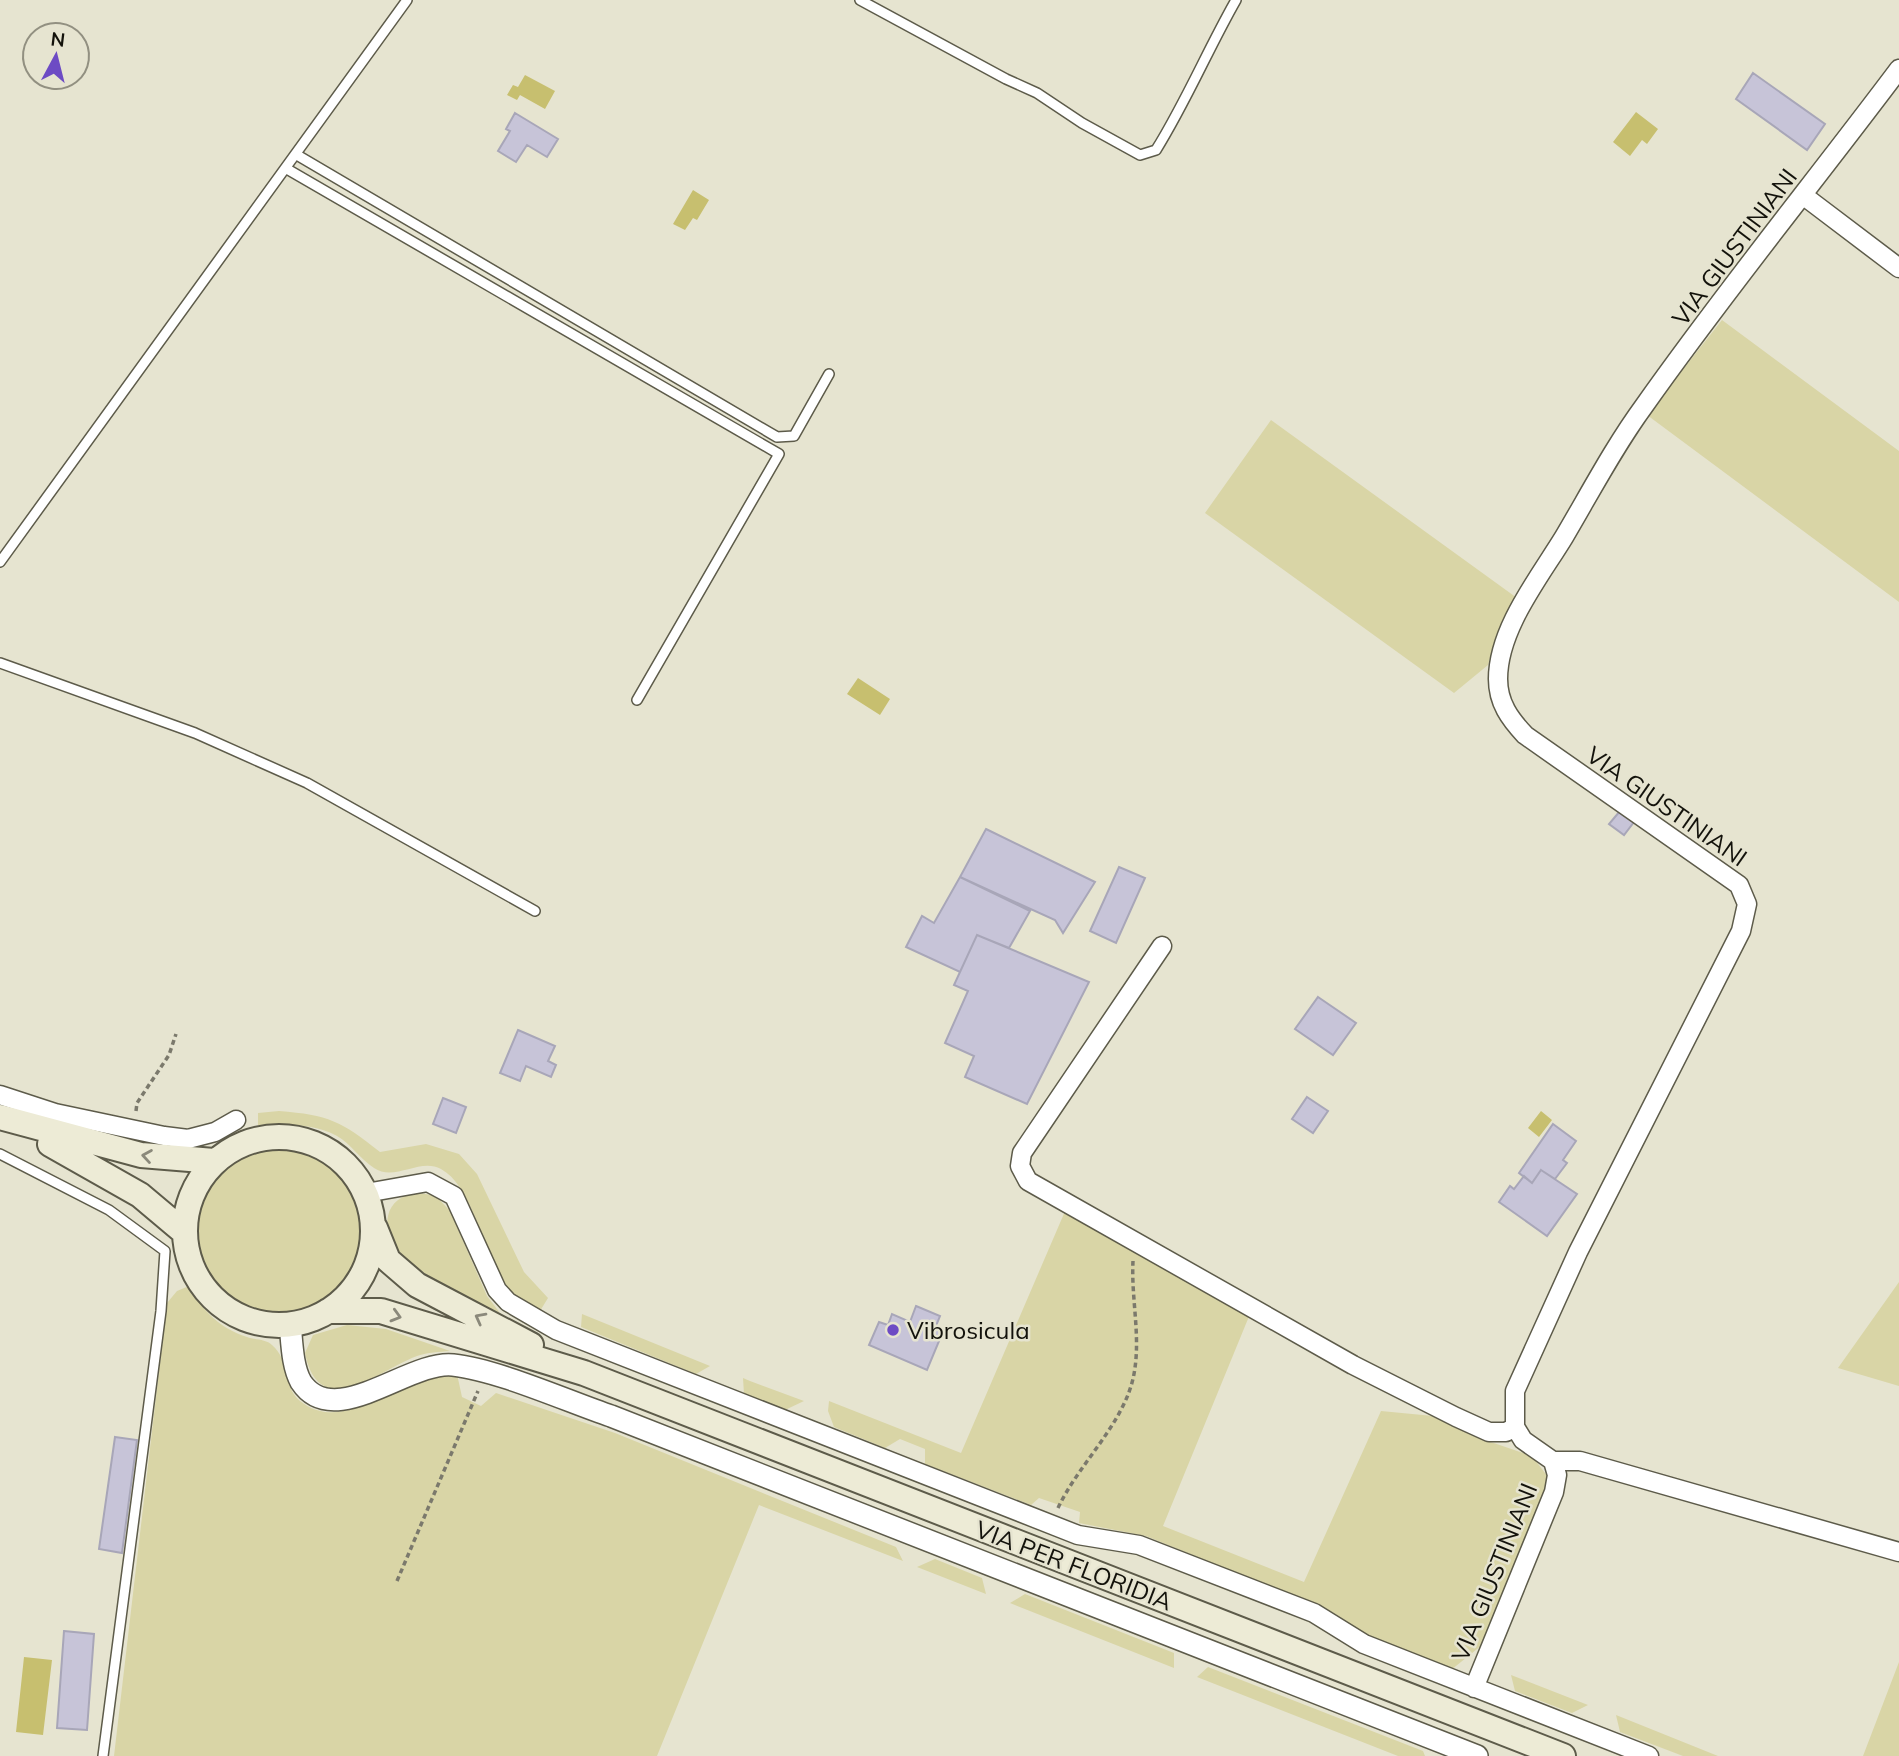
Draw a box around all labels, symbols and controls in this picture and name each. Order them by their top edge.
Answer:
north arrow [21,21,91,91]
text: N [49,26,67,52]
street label: VIA GIUSTINIANI [1665,162,1803,332]
street label: VIA GIUSTINIANI [1581,739,1753,873]
one-way arrow [141,1148,152,1163]
one-way arrow [390,1307,402,1322]
one-way arrow [475,1313,488,1326]
place label: Vibrosicula [907,1315,1030,1345]
marker: Vibrosicula [885,1322,901,1338]
street label: VIA GIUSTINIANI [1445,1479,1543,1665]
street label: VIA PER FLORIDIA [971,1514,1177,1616]

